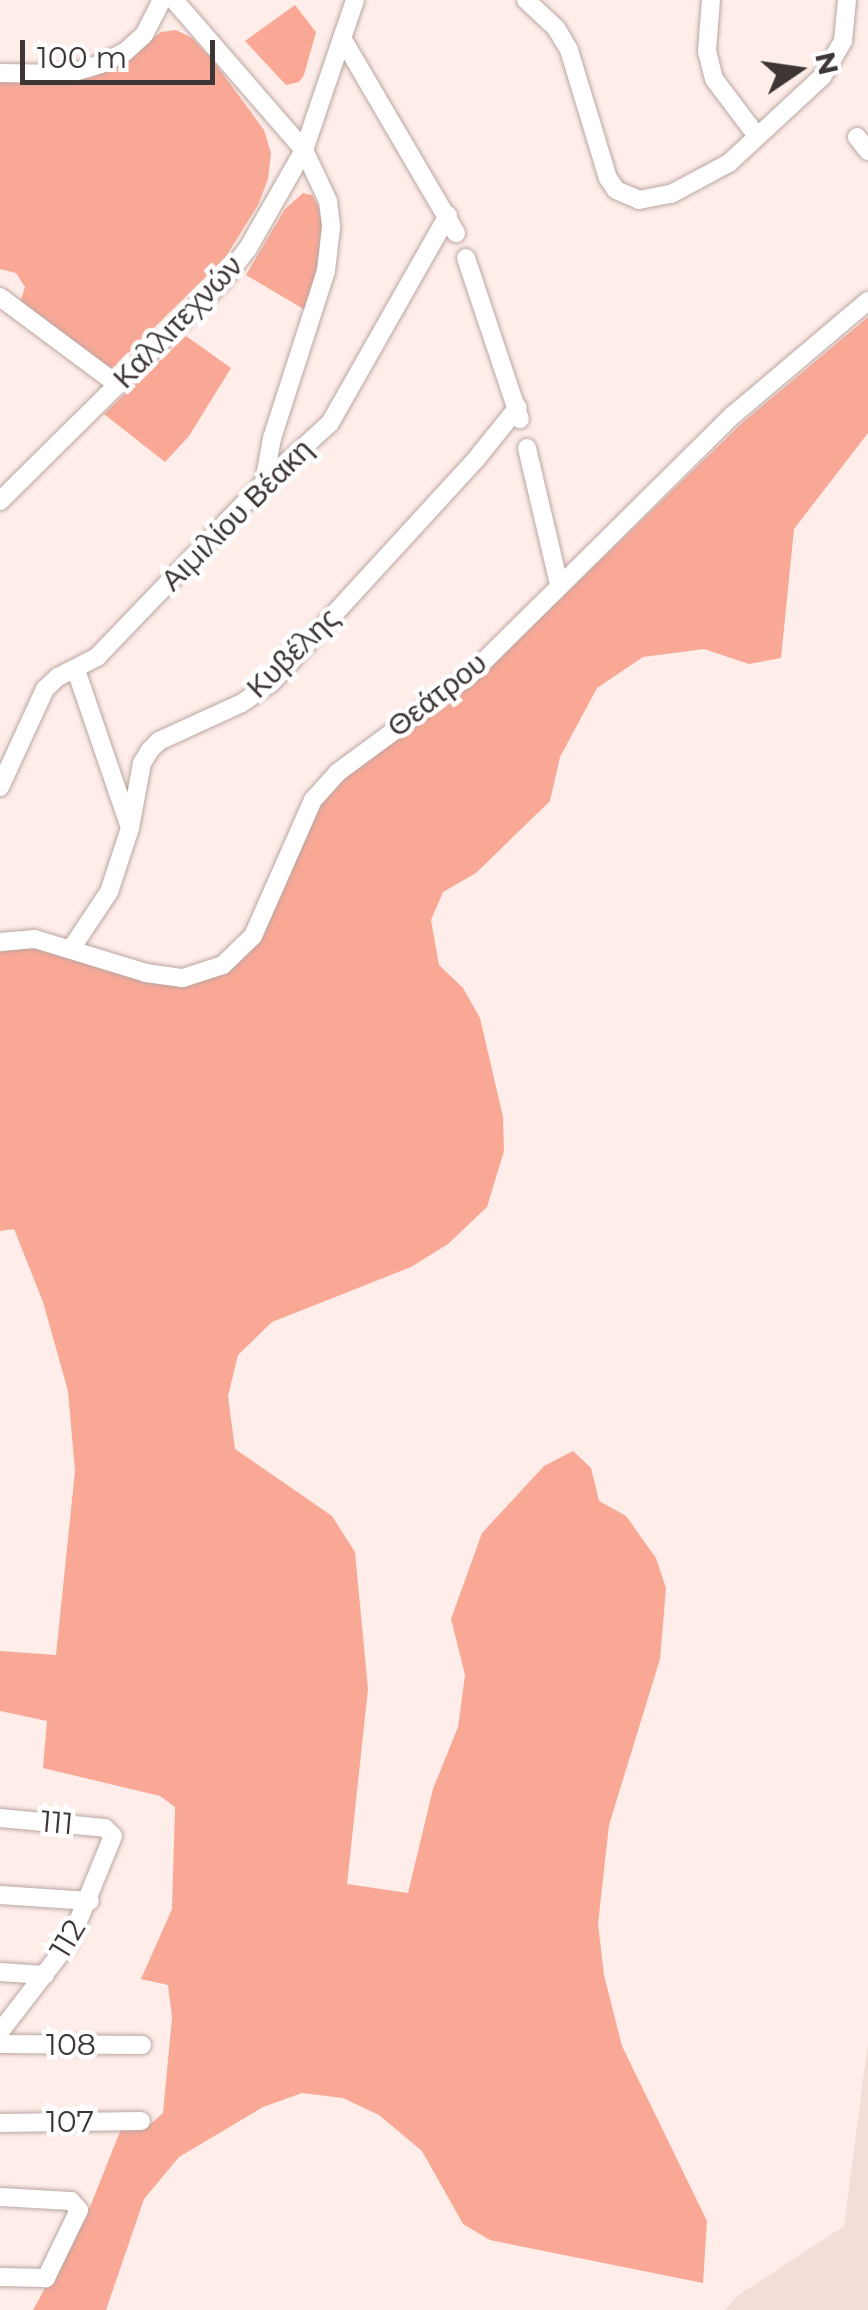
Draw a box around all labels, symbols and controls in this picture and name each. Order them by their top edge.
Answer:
scale bar [25,20,220,82]
north arrow [748,20,848,120]
text: 100 m [37,39,127,76]
text: N [808,48,846,78]
street label: Καλλιτεχνών [106,248,250,396]
street label: Αιμιλίου Βέακη [154,432,320,598]
street label: Κυβέλης [239,600,347,706]
street label: Θεάτρου [380,645,494,745]
street label: 111 [39,1804,75,1842]
street label: 112 [43,1913,93,1965]
street label: 108 [46,2027,96,2063]
street label: 107 [46,2104,94,2140]

